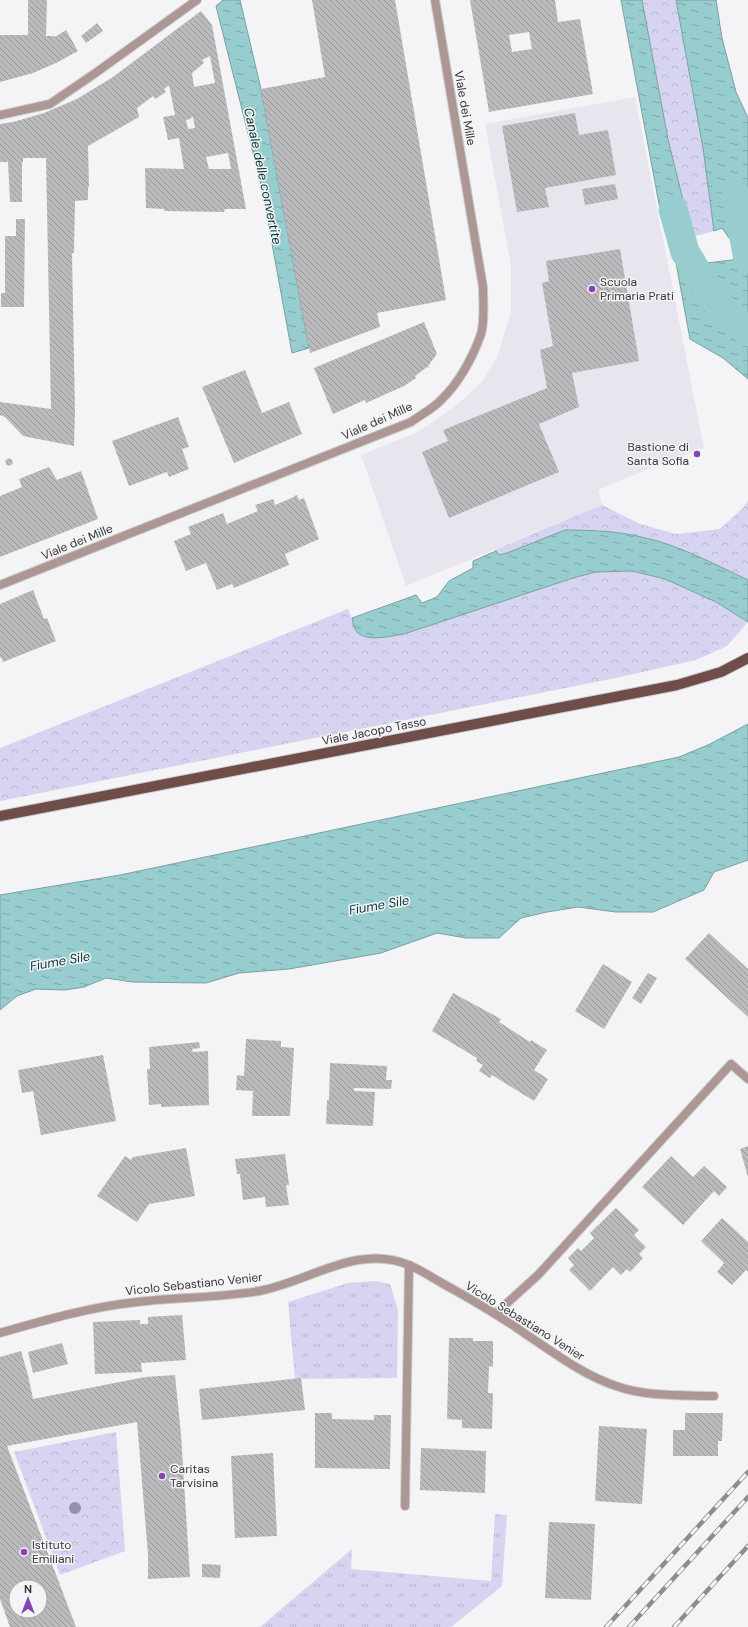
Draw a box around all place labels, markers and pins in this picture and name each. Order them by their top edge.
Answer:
place label: Scuola Primaria Prati [600,274,674,304]
marker: Scuola Primaria Prati [587,284,597,294]
place label: Bastione di Santa Sofia [627,439,689,469]
marker: Bastione di Santa Sofia [692,449,702,459]
place label: Caritas Tarvisina [170,1461,218,1491]
marker: Caritas Tarvisina [157,1471,167,1481]
place label: Istituto Emiliani [32,1537,74,1567]
marker: Istituto Emiliani [19,1547,29,1557]

